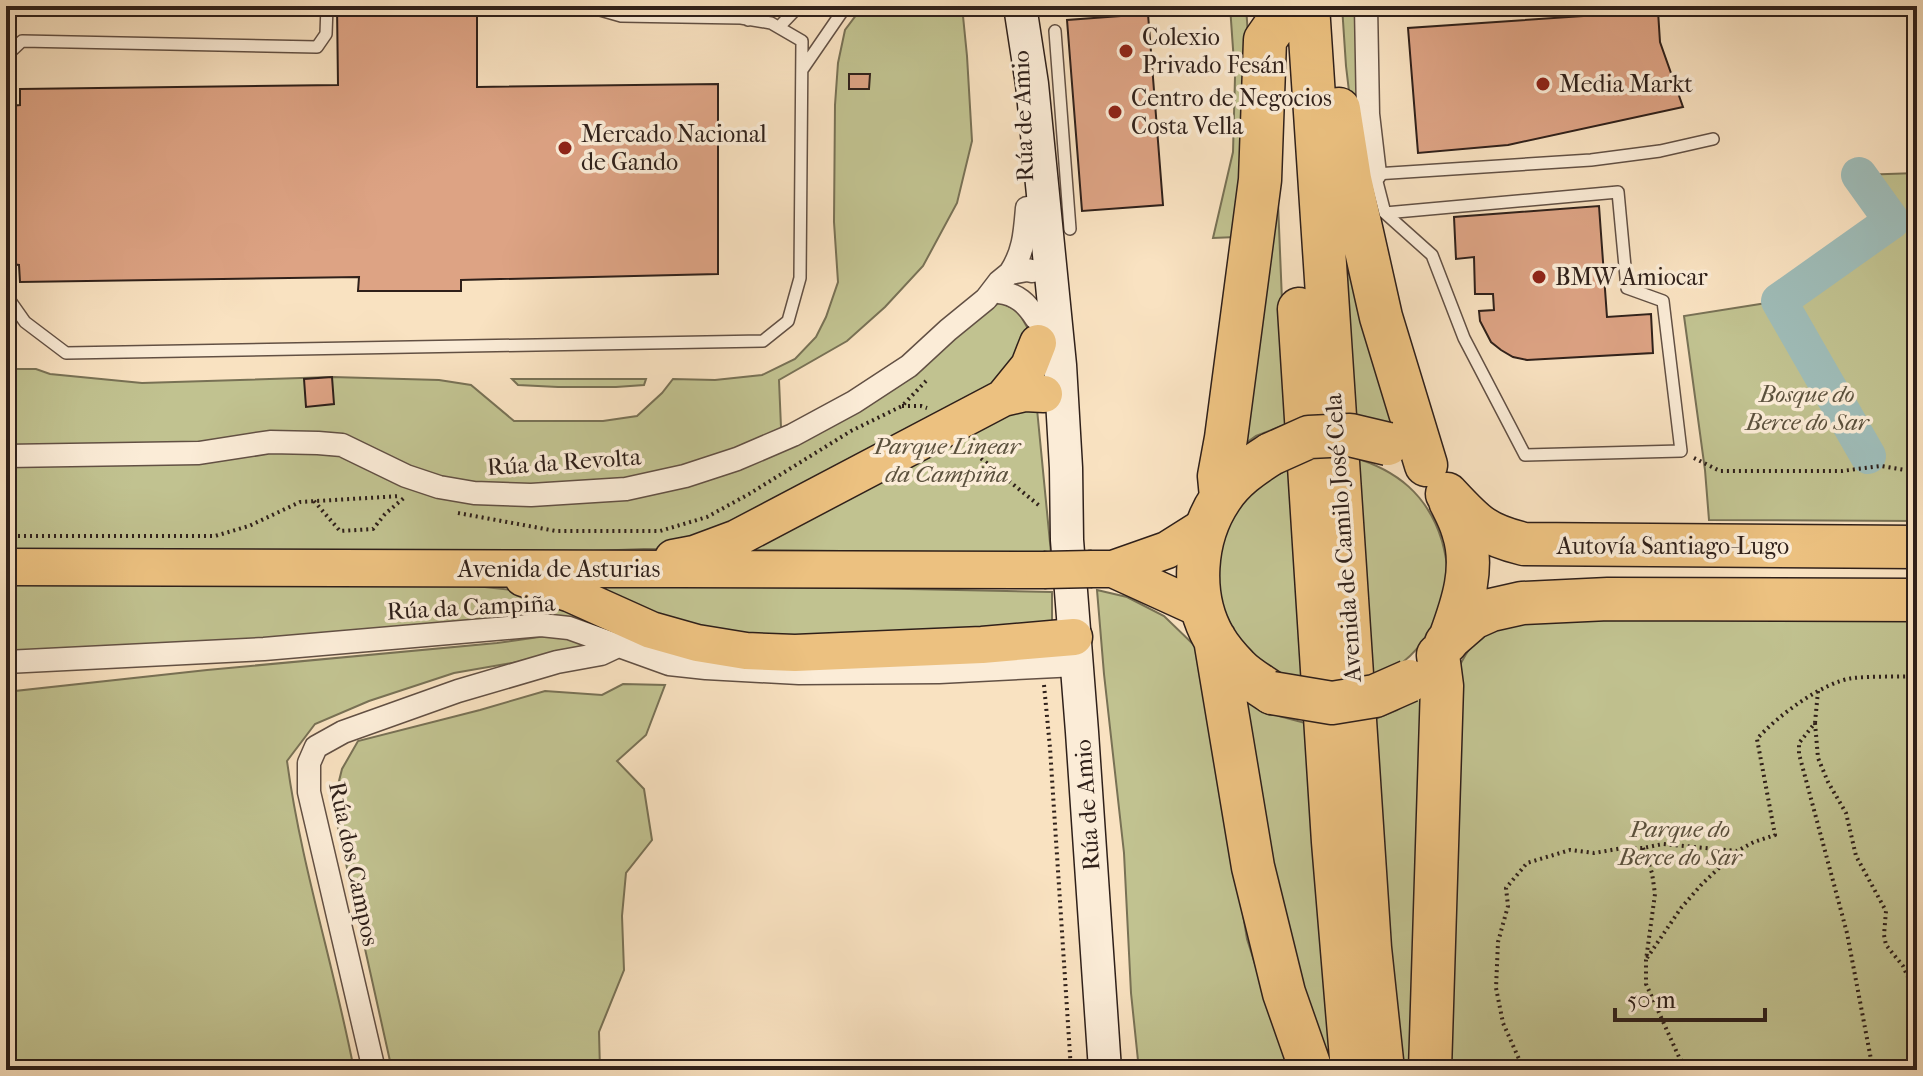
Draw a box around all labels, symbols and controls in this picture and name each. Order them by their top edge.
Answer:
place label: Colexio Privado Fesán [1142,23,1285,79]
marker: Colexio Privado Fesán [1117,42,1135,60]
street label: Rúa de Amio [1007,50,1039,182]
place label: Media Markt [1559,70,1693,98]
marker: Media Markt [1534,75,1552,93]
place label: Centro de Negocios Costa Vella [1131,84,1332,140]
marker: Centro de Negocios Costa Vella [1106,103,1124,121]
place label: Mercado Nacional de Gando [581,120,767,176]
marker: Mercado Nacional de Gando [556,139,574,157]
place label: BMW Amiocar [1555,263,1709,291]
marker: BMW Amiocar [1530,268,1548,286]
park label: Bosque do Berce do Sar [1743,380,1871,436]
street label: Avenida de Camilo José Cela [1319,392,1367,684]
park label: Parque Linear da Campiña [873,432,1022,488]
street label: Rúa da Revolta [486,443,643,481]
street label: Autovía Santiago-Lugo [1556,532,1789,560]
street label: Avenida de Asturias [457,555,660,583]
street label: Rúa da Campiña [386,589,557,625]
street label: Rúa de Amio [1068,738,1106,872]
street label: Rúa dos Campos [323,779,385,949]
park label: Parque do Berce do Sar [1616,815,1744,871]
scale bar [1615,972,1765,1022]
text: 50 m [1627,986,1676,1014]

